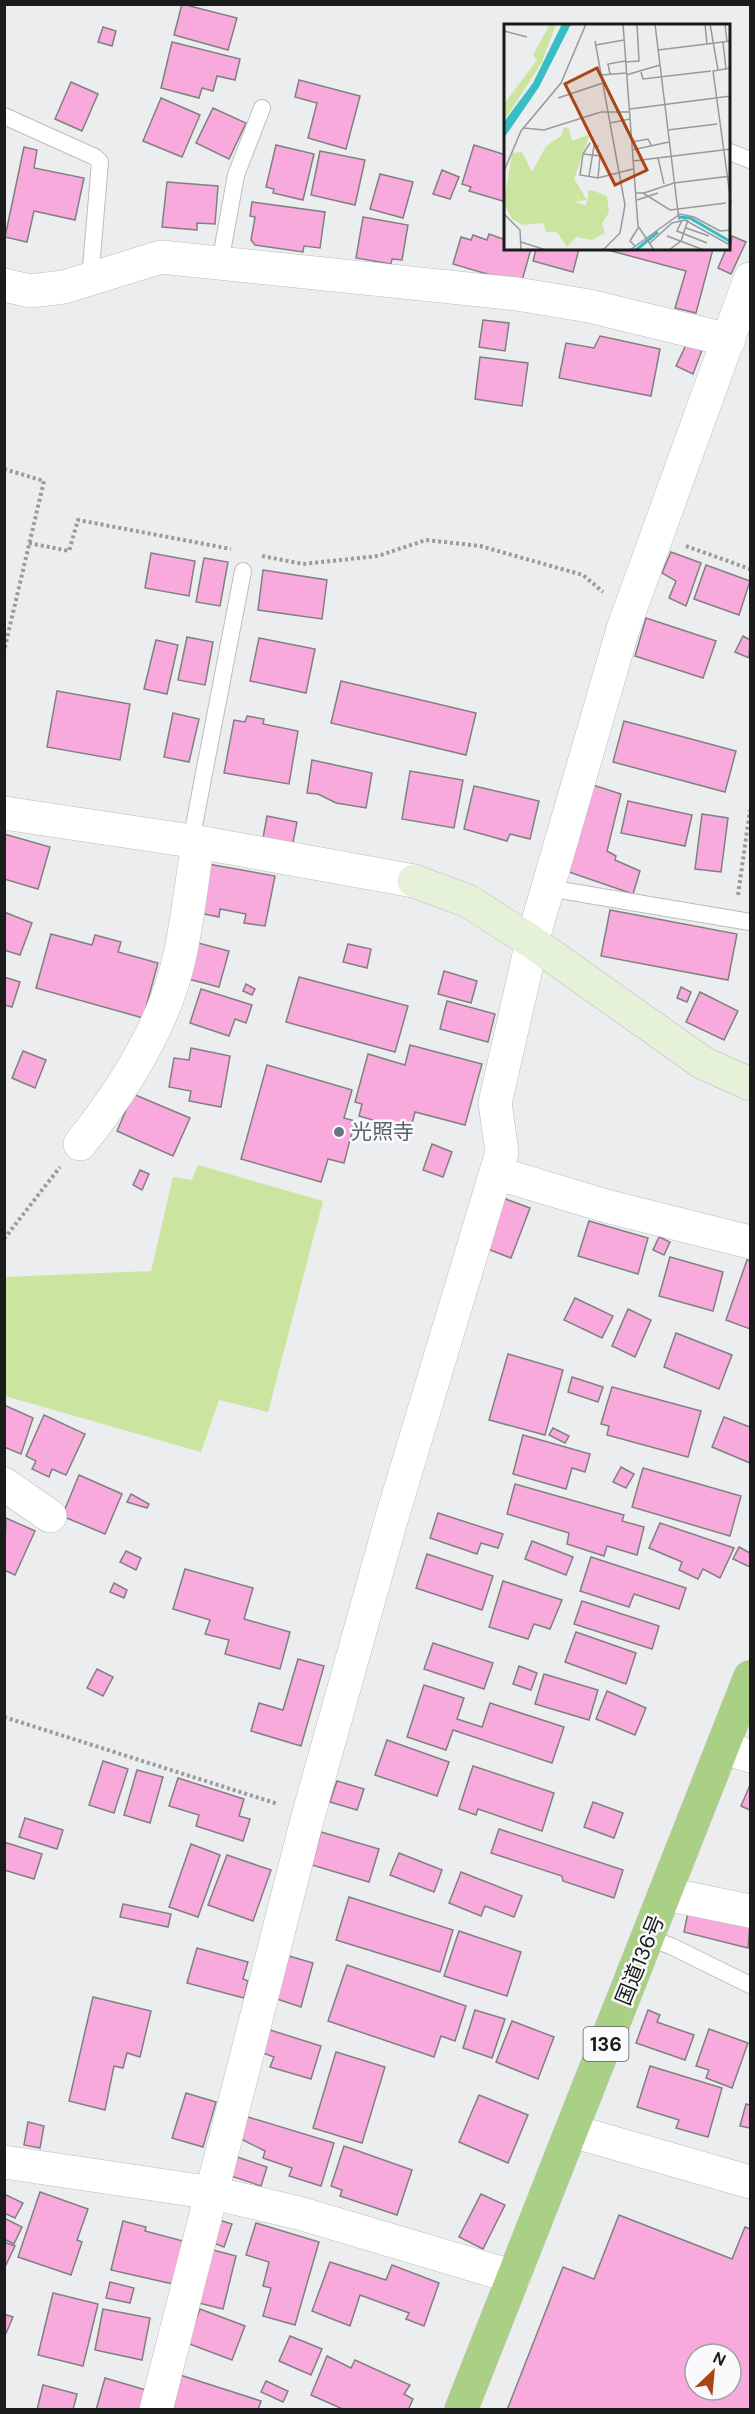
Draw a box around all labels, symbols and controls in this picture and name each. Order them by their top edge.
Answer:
inset map [504,24,731,250]
place label: 光照寺 [351,1118,414,1146]
marker: 光照寺 [332,1125,346,1139]
street label: 国道136号 [609,1911,671,2009]
road number: 136 [584,2027,628,2061]
north arrow [683,2342,743,2402]
text: N [710,2347,729,2371]

